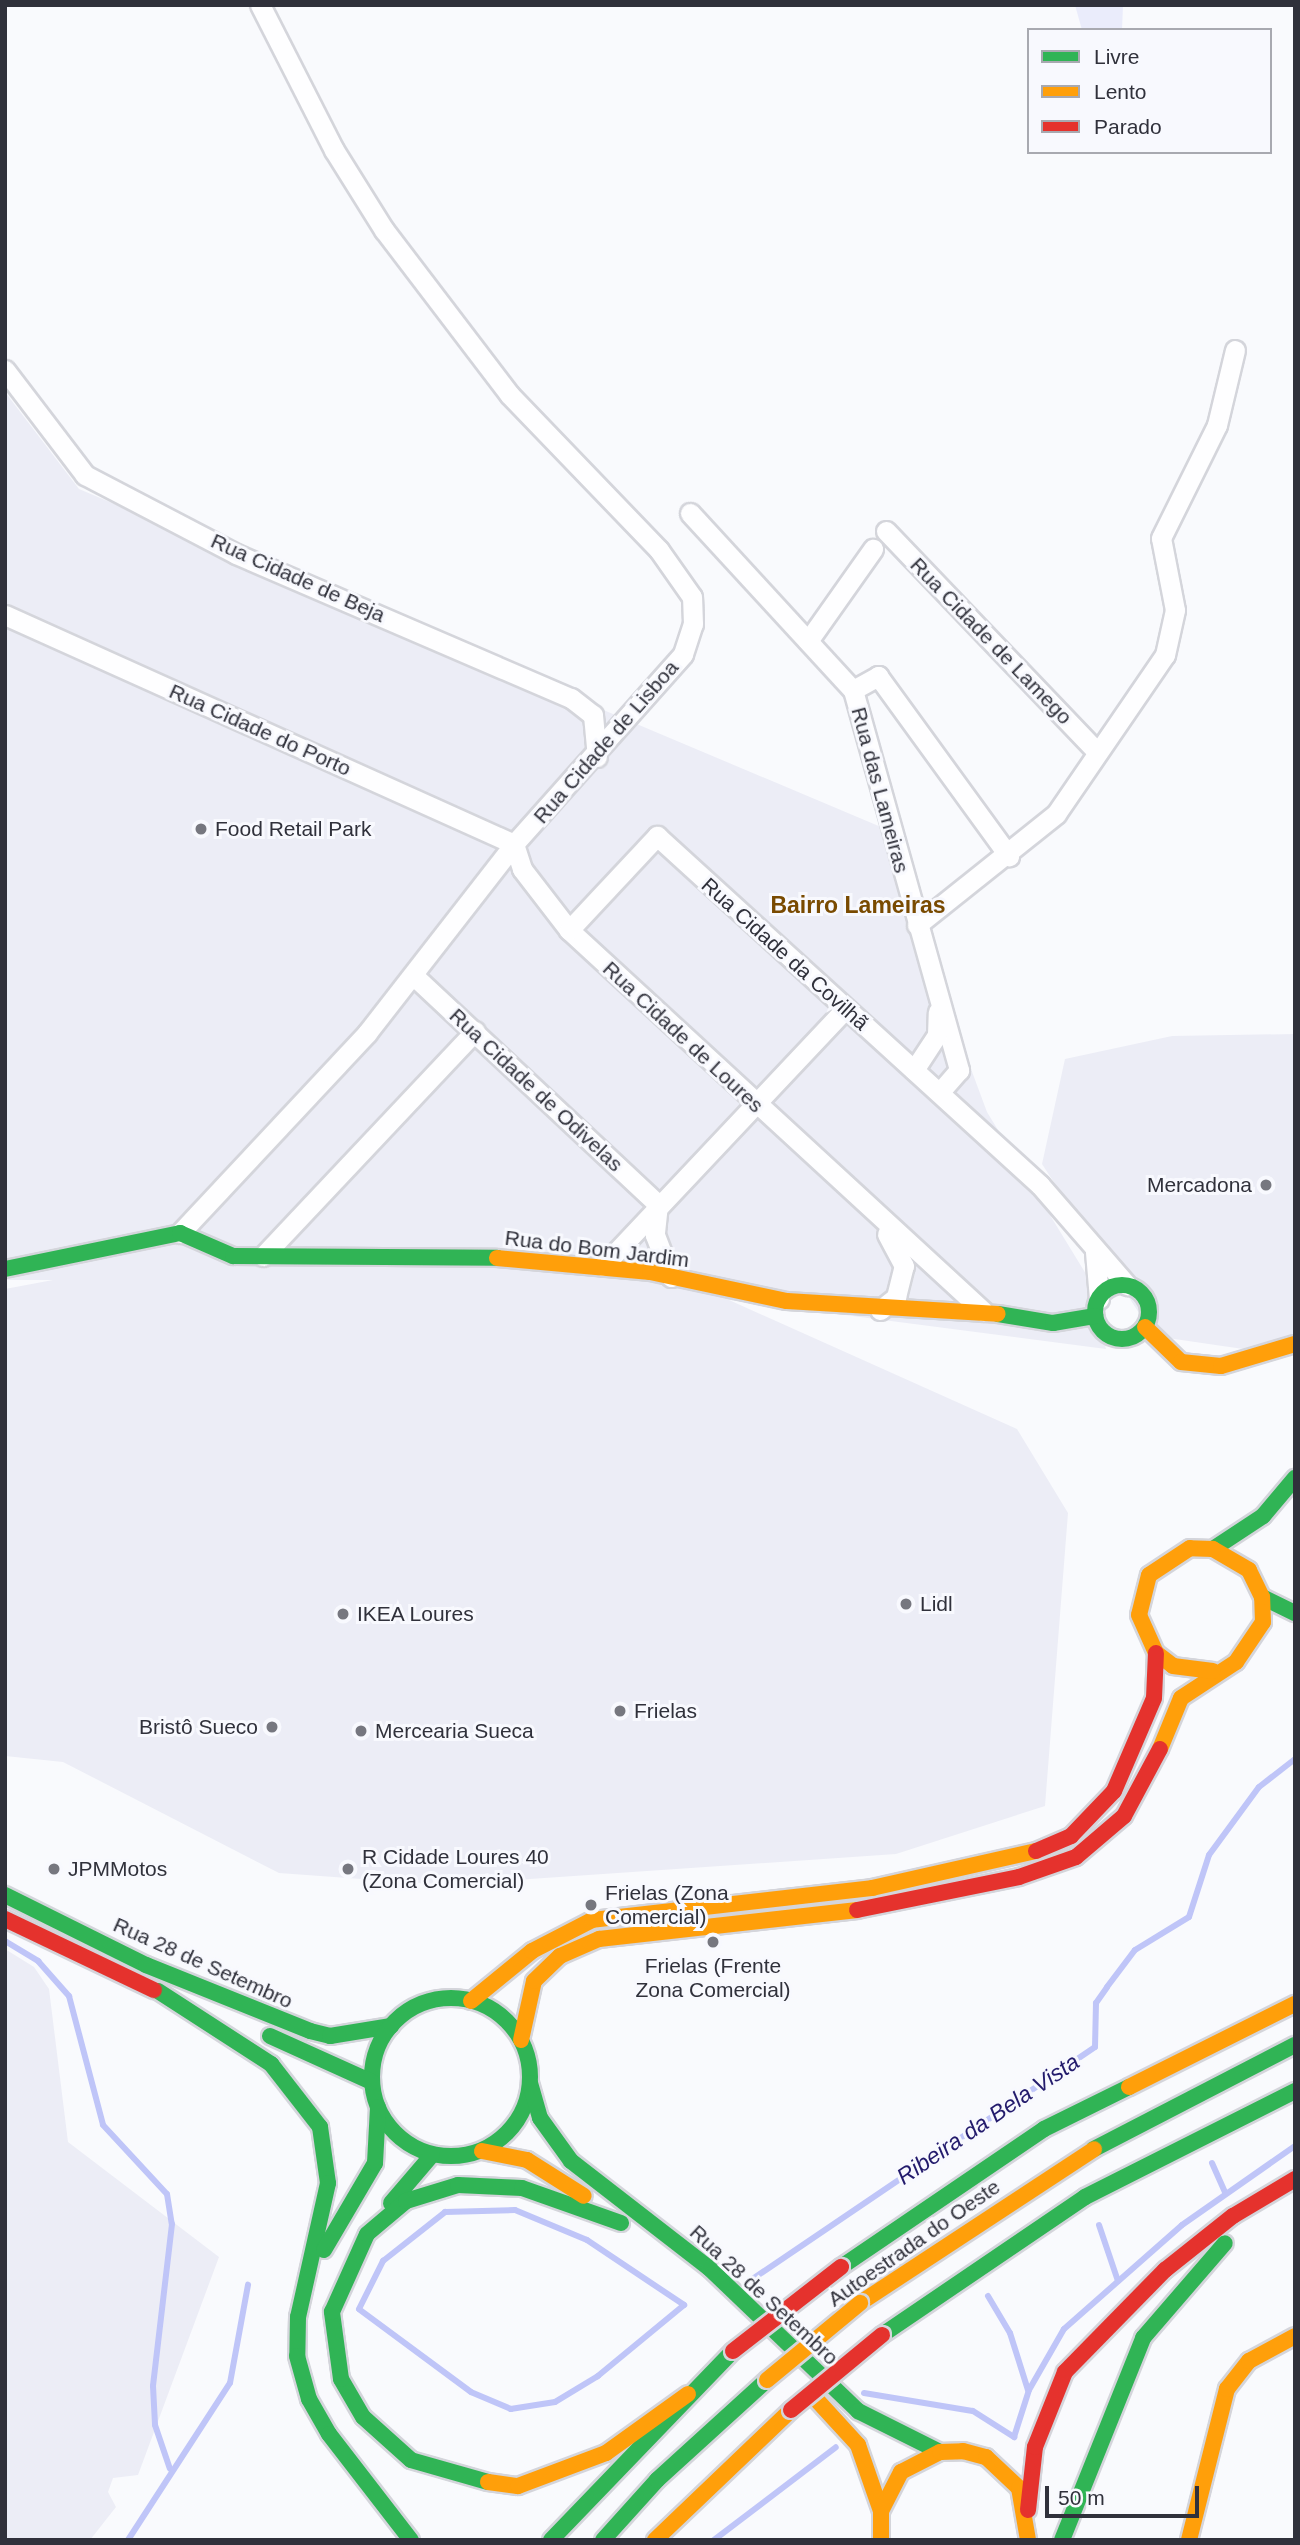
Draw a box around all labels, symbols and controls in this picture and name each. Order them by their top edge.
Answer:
legend [1027,28,1272,154]
text: Livre [1094,45,1140,68]
text: Lento [1094,80,1147,103]
text: Parado [1094,115,1162,138]
street label: Rua Cidade de Beja [207,528,389,628]
street label: Rua Cidade de Lamego [905,552,1077,730]
street label: Rua Cidade de Lisboa [528,655,684,829]
street label: Rua Cidade do Porto [165,679,355,781]
street label: Rua das Lameiras [846,704,914,876]
place label: Food Retail Park [215,816,371,842]
marker: Food Retail Park [193,821,209,837]
street label: Rua Cidade da Covilhã [696,872,874,1036]
district label: Bairro Lameiras [770,891,946,919]
street label: Rua Cidade de Loures [598,956,768,1118]
street label: Rua Cidade de Odivelas [444,1003,628,1177]
place label: Mercadona [1147,1172,1252,1198]
marker: Mercadona [1258,1177,1274,1193]
street label: Rua do Bom Jardim [503,1225,691,1273]
place label: Lidl [920,1591,953,1617]
marker: Lidl [898,1596,914,1612]
place label: IKEA Loures [357,1601,475,1627]
marker: IKEA Loures [335,1606,351,1622]
place label: Frielas [634,1698,697,1724]
marker: Frielas [612,1703,628,1719]
place label: Bristô Sueco [139,1714,258,1740]
place label: Mercearia Sueca [375,1718,534,1744]
marker: Bristô Sueco [264,1719,280,1735]
marker: Mercearia Sueca [353,1723,369,1739]
place label: R Cidade Loures 40 (Zona Comercial) [362,1844,549,1894]
place label: JPMMotos [68,1856,167,1882]
marker: JPMMotos [46,1861,62,1877]
marker: R Cidade Loures 40 (Zona Comercial) [340,1861,356,1877]
place label: Frielas (Zona Comercial) [605,1880,729,1930]
marker: Frielas (Zona Comercial) [583,1897,599,1913]
street label: Rua 28 de Setembro [109,1912,297,2014]
marker: Frielas (Frente Zona Comercial) [705,1934,721,1950]
place label: Frielas (Frente Zona Comercial) [635,1953,791,2003]
water label: Ribeira da Bela Vista [891,2048,1085,2190]
street label: Autoestrada do Oeste [823,2174,1005,2312]
street label: Rua 28 de Setembro [685,2220,843,2370]
scale bar [1048,2472,1202,2516]
text: 50 m [1058,2486,1105,2509]

